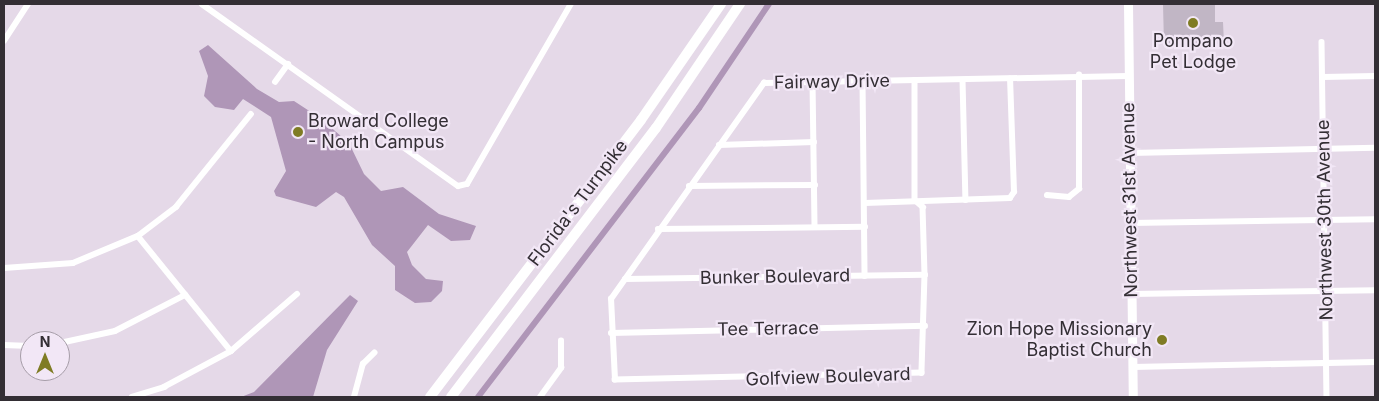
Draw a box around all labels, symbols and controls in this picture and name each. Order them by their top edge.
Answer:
marker: Pompano Pet Lodge [1187,17,1199,29]
place label: Pompano Pet Lodge [1150,31,1236,74]
street label: Fairway Drive [774,70,890,94]
street label: Northwest 31st Avenue [1117,102,1143,298]
place label: Broward College - North Campus [308,111,449,154]
street label: Northwest 30th Avenue [1312,119,1338,321]
marker: Broward College - North Campus [292,126,304,138]
street label: Florida's Turnpike [524,136,632,270]
street label: Bunker Boulevard [700,265,850,289]
street label: Tee Terrace [717,317,819,341]
place label: Zion Hope Missionary Baptist Church [966,319,1152,362]
north arrow [20,331,70,381]
text: N [40,333,50,350]
marker: Zion Hope Missionary Baptist Church [1156,334,1168,346]
street label: Golfview Boulevard [745,363,911,391]

